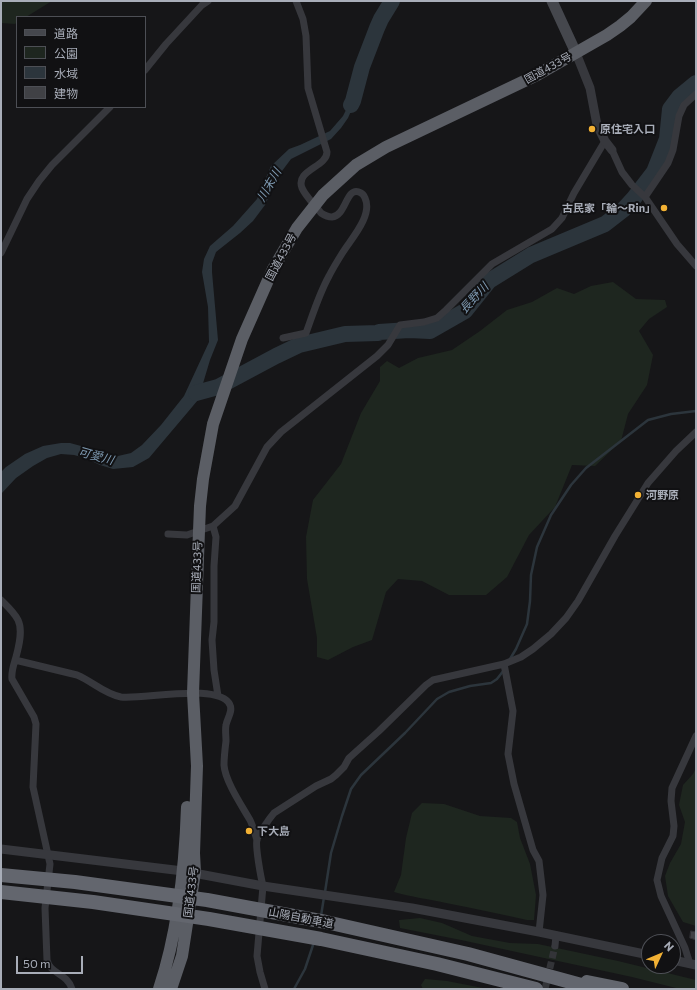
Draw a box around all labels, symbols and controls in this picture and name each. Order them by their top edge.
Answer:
legend [16,16,146,108]
text: 道路 [54,26,78,40]
text: 公園 [54,46,78,60]
street label: 国道433号 [522,50,574,86]
text: 水域 [54,66,78,80]
text: 建物 [54,86,78,100]
place label: 原住宅入口 [600,122,655,136]
marker: 原住宅入口 [587,124,597,134]
water label: 川末川 [254,166,284,204]
place label: 古民家「輪～Rin」 [562,201,656,215]
marker: 古民家「輪～Rin」 [659,203,669,213]
street label: 国道433号 [263,231,299,283]
water label: 長野川 [456,280,492,316]
water label: 可愛川 [77,444,115,468]
place label: 河野原 [646,488,679,502]
marker: 河野原 [633,490,643,500]
street label: 国道433号 [189,541,205,593]
place label: 下大島 [257,824,290,838]
marker: 下大島 [244,826,254,836]
street label: 国道433号 [181,865,201,919]
street label: 山陽自動車道 [267,905,335,931]
north arrow [641,934,681,974]
text: N [662,939,677,953]
scale bar [18,948,85,974]
text: 50 m [23,956,51,970]

